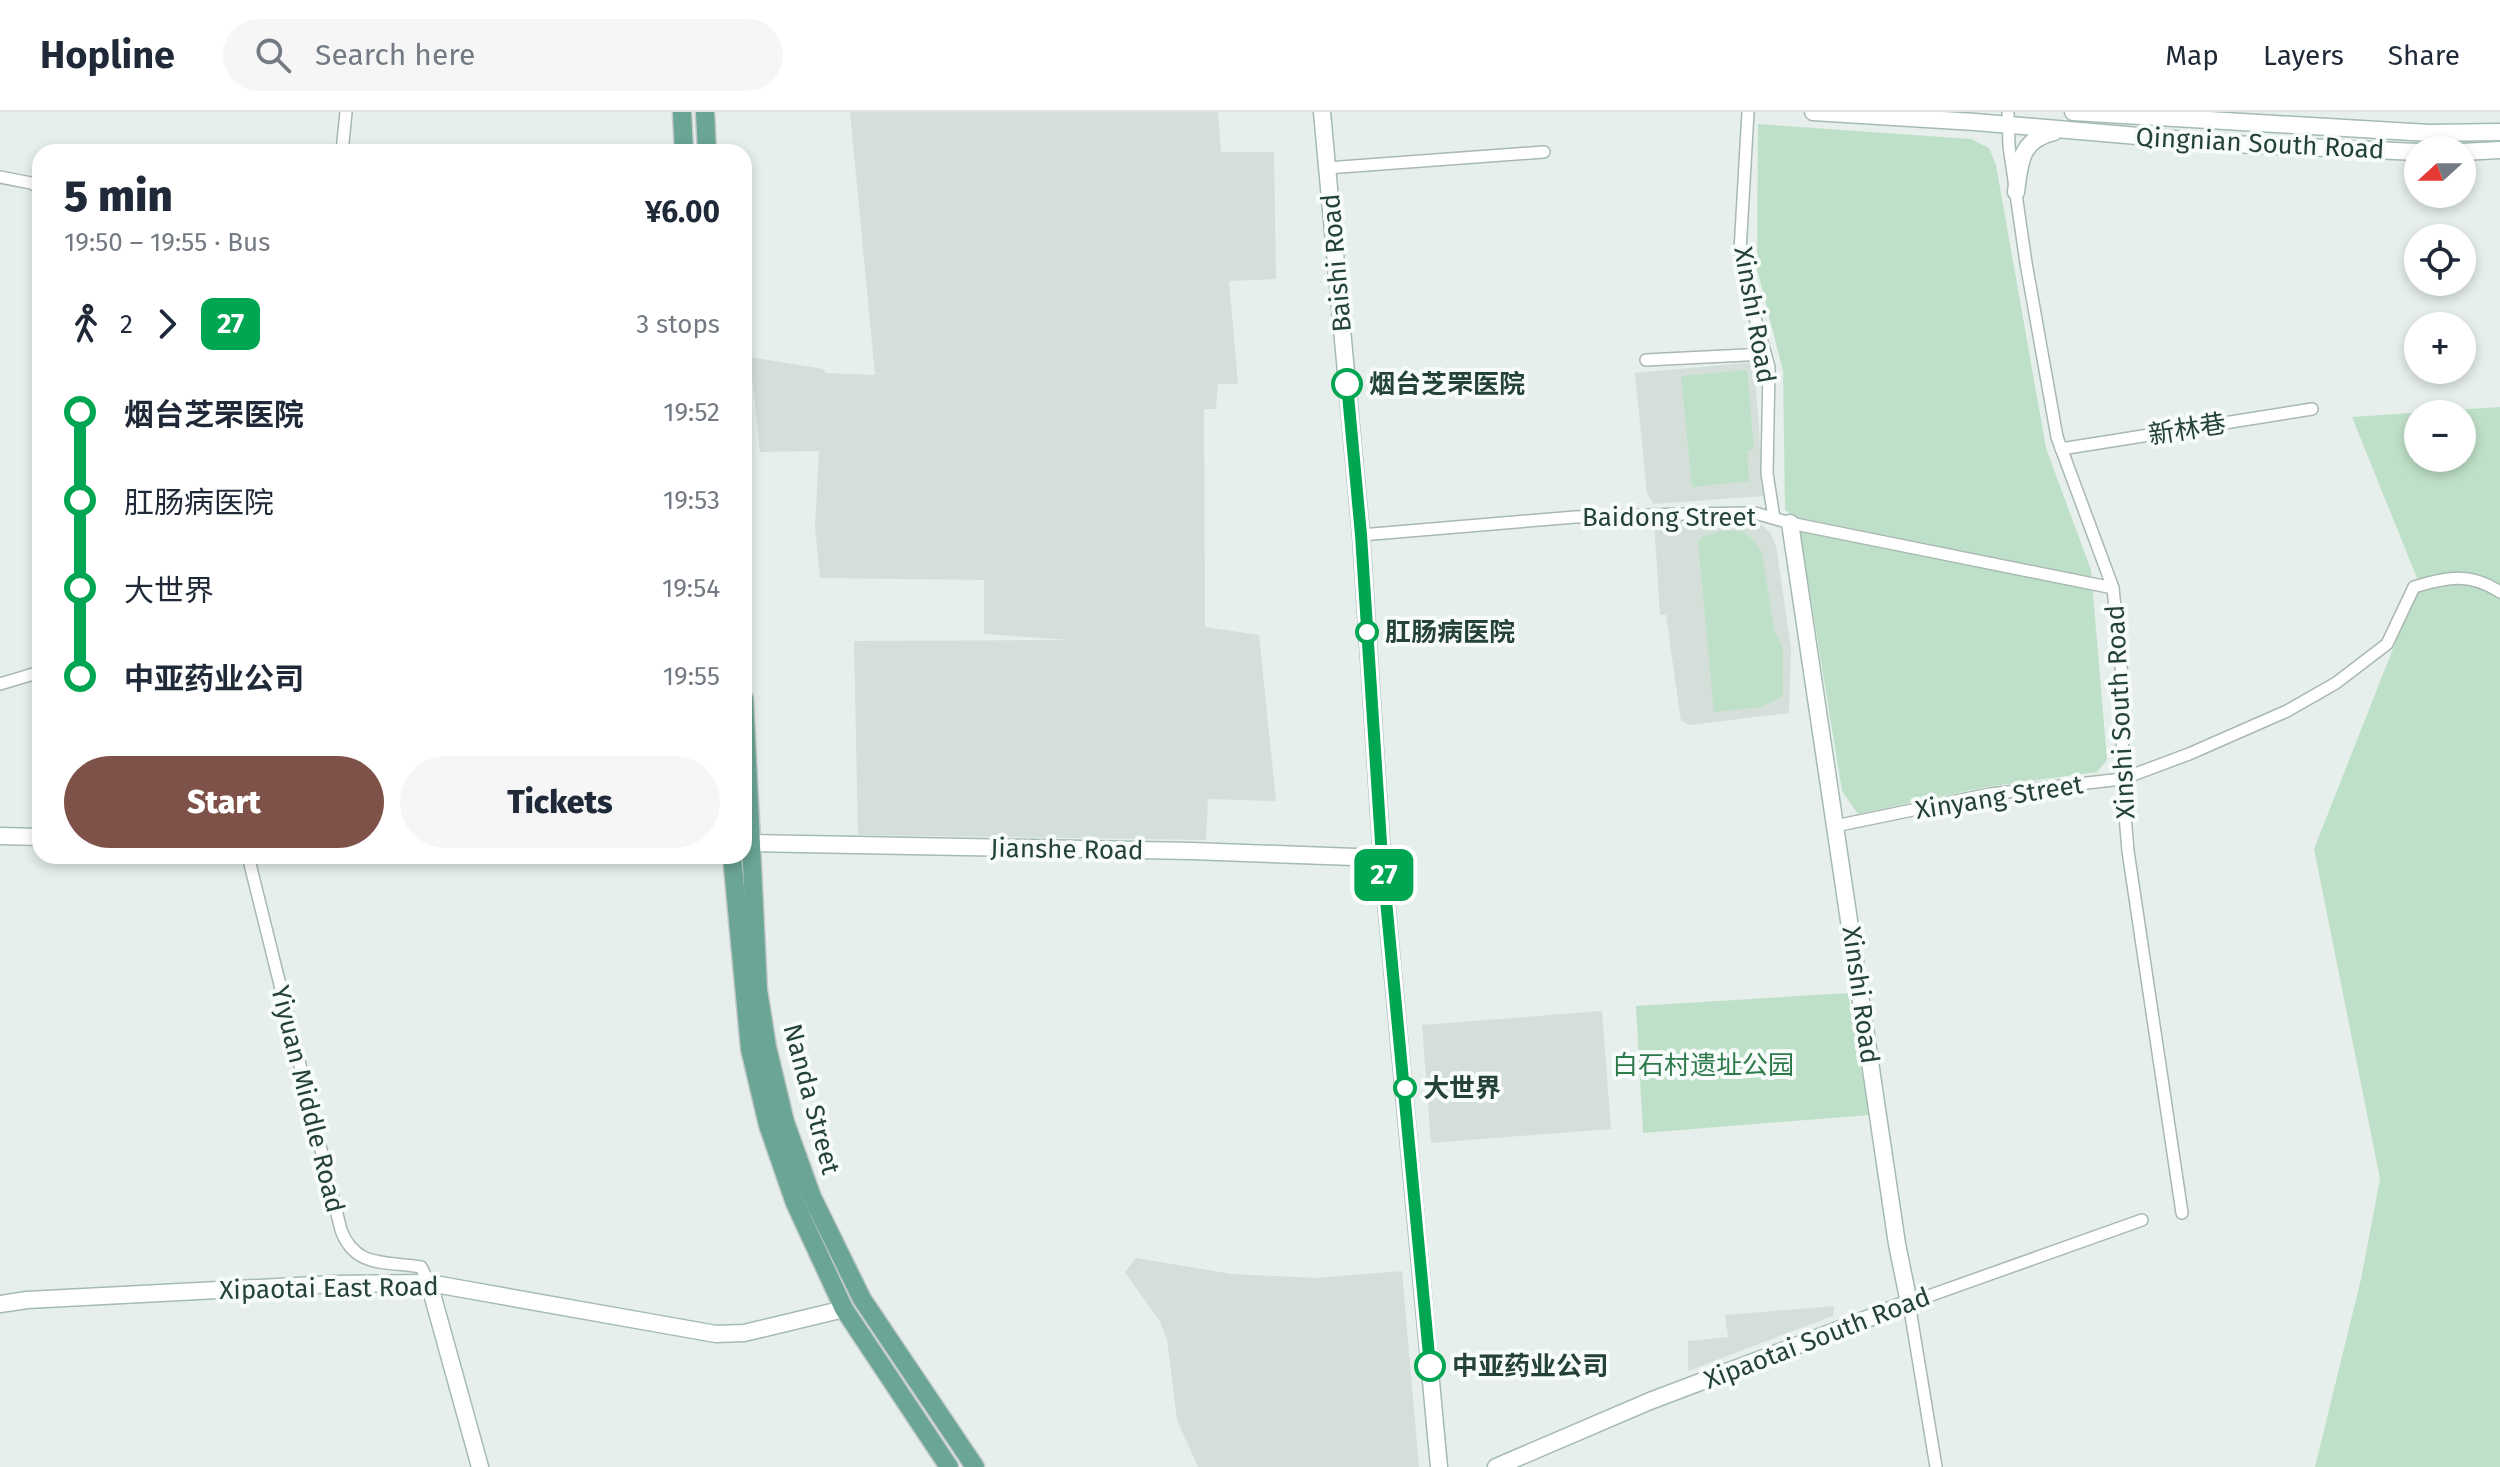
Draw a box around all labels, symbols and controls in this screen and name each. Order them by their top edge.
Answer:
search box [223,19,783,91]
text: Hopline [40,32,175,78]
icon: search [251,33,295,77]
text: Search here [315,37,475,73]
text: Map [2165,39,2219,72]
text: Layers [2263,39,2344,72]
text: Share [2388,39,2460,72]
street label: Qingnian South Road [2135,122,2385,165]
north arrow [2404,136,2476,208]
map controls [2404,136,2476,472]
text: 5 min [64,170,173,223]
street label: Baishi Road [1315,192,1358,333]
text: ¥6.00 [645,194,720,230]
button: locate [2404,224,2476,296]
text: 19:50 – 19:55 · Bus [64,227,270,258]
street label: Xinshi Road [1727,244,1782,386]
icon: walk [64,302,108,346]
icon: forward [145,302,189,346]
text: 27 [217,307,244,340]
text: 2 [120,309,133,340]
text: 3 stops [636,309,720,340]
button: + [2404,312,2476,384]
marker: 烟台芝罘医院 [1332,369,1362,399]
place label: 烟台芝罘医院 [1369,369,1525,400]
text: 烟台芝罘医院 [124,397,304,433]
text: 19:52 [663,397,720,428]
button: − [2404,400,2476,472]
street label: 新林巷 [2146,408,2228,451]
text: 肛肠病医院 [124,485,274,521]
text: 19:53 [663,485,720,516]
street label: Baidong Street [1582,502,1757,533]
text: 大世界 [124,573,214,609]
text: 19:54 [662,573,720,604]
street label: Xinshi South Road [2099,604,2142,820]
place label: 肛肠病医院 [1385,617,1515,648]
marker: 肛肠病医院 [1356,621,1378,643]
text: 中亚药业公司 [124,661,304,697]
text: 19:55 [663,661,720,692]
button: Start [64,756,384,848]
button: Tickets [400,756,720,848]
street label: Xinyang Street [1913,769,2086,826]
street label: Jianshe Road [990,833,1144,866]
line badge: 27 [1348,849,1420,901]
text: 27 [1370,858,1398,891]
street label: Xinshi Road [1836,924,1885,1066]
street label: Yiyuan Middle Road [264,982,351,1216]
street label: Nanda Street [777,1021,847,1178]
park label: 白石村遗址公园 [1612,1050,1794,1081]
place label: 大世界 [1423,1073,1501,1104]
marker: 大世界 [1394,1077,1416,1099]
street label: Xipaotai East Road [219,1271,439,1306]
street label: Xipaotai South Road [1700,1281,1934,1396]
marker: 中亚药业公司 [1415,1351,1445,1381]
place label: 中亚药业公司 [1452,1351,1608,1382]

